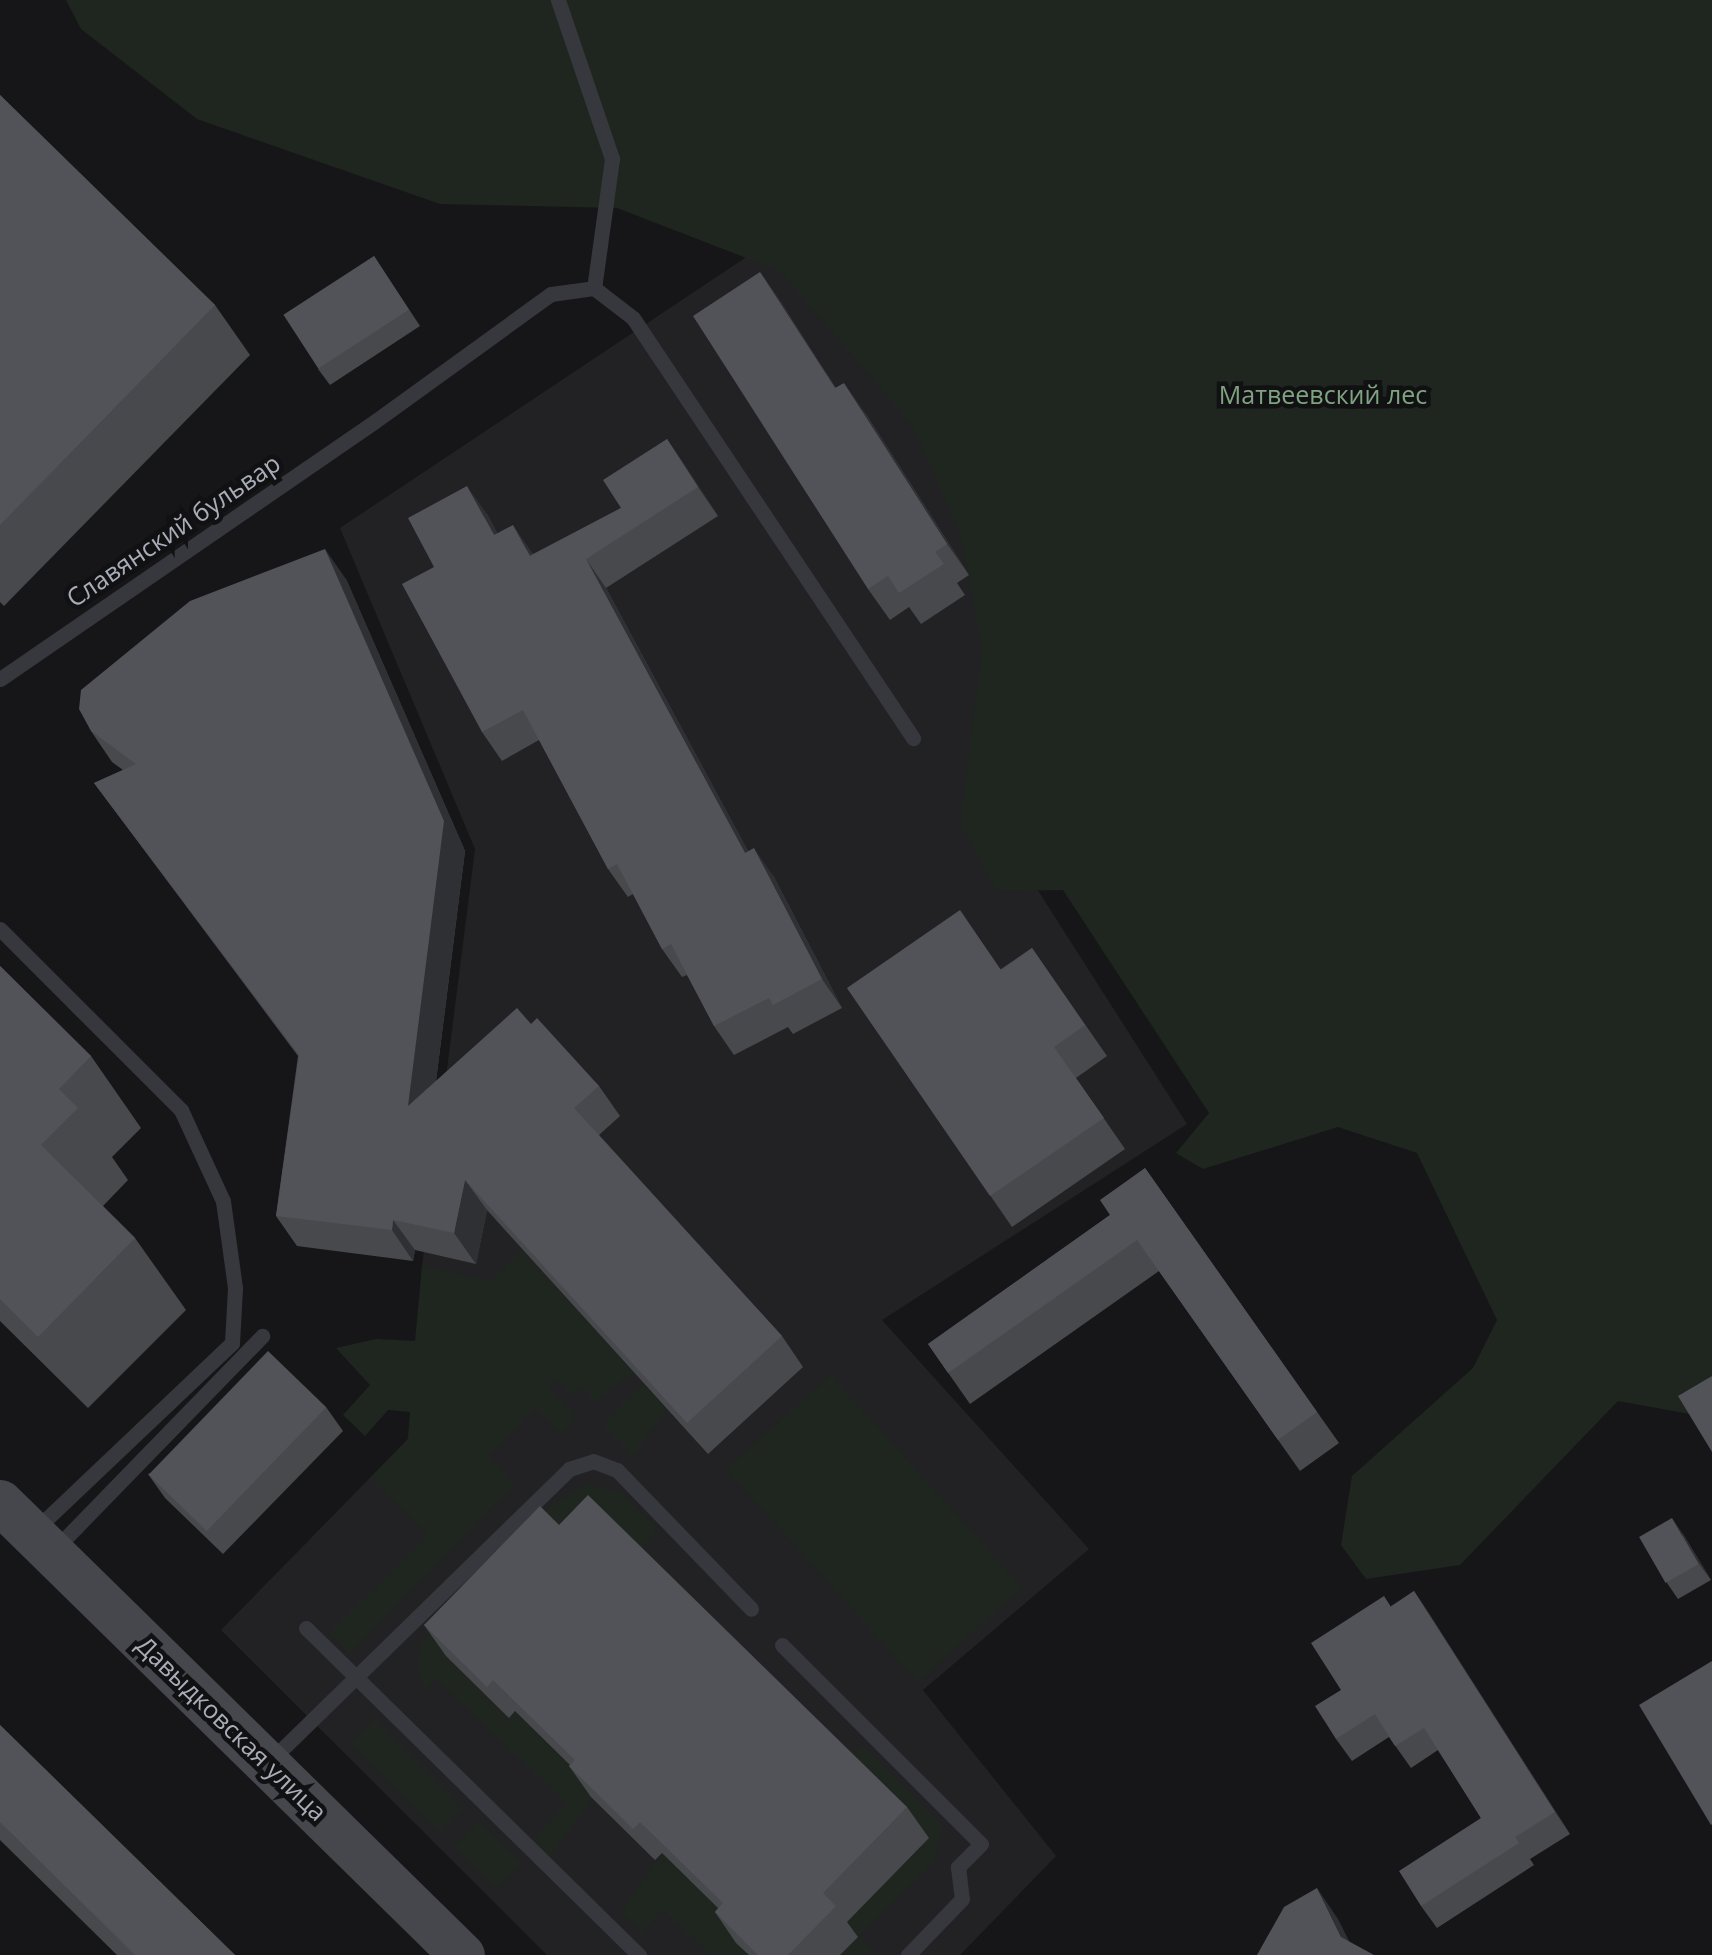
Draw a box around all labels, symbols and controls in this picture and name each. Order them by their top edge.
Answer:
park label: Матвеевский лес [1219,379,1427,409]
street label: Славянский бульвар [61,447,285,613]
street label: Давыдковская улица [131,1629,333,1827]

